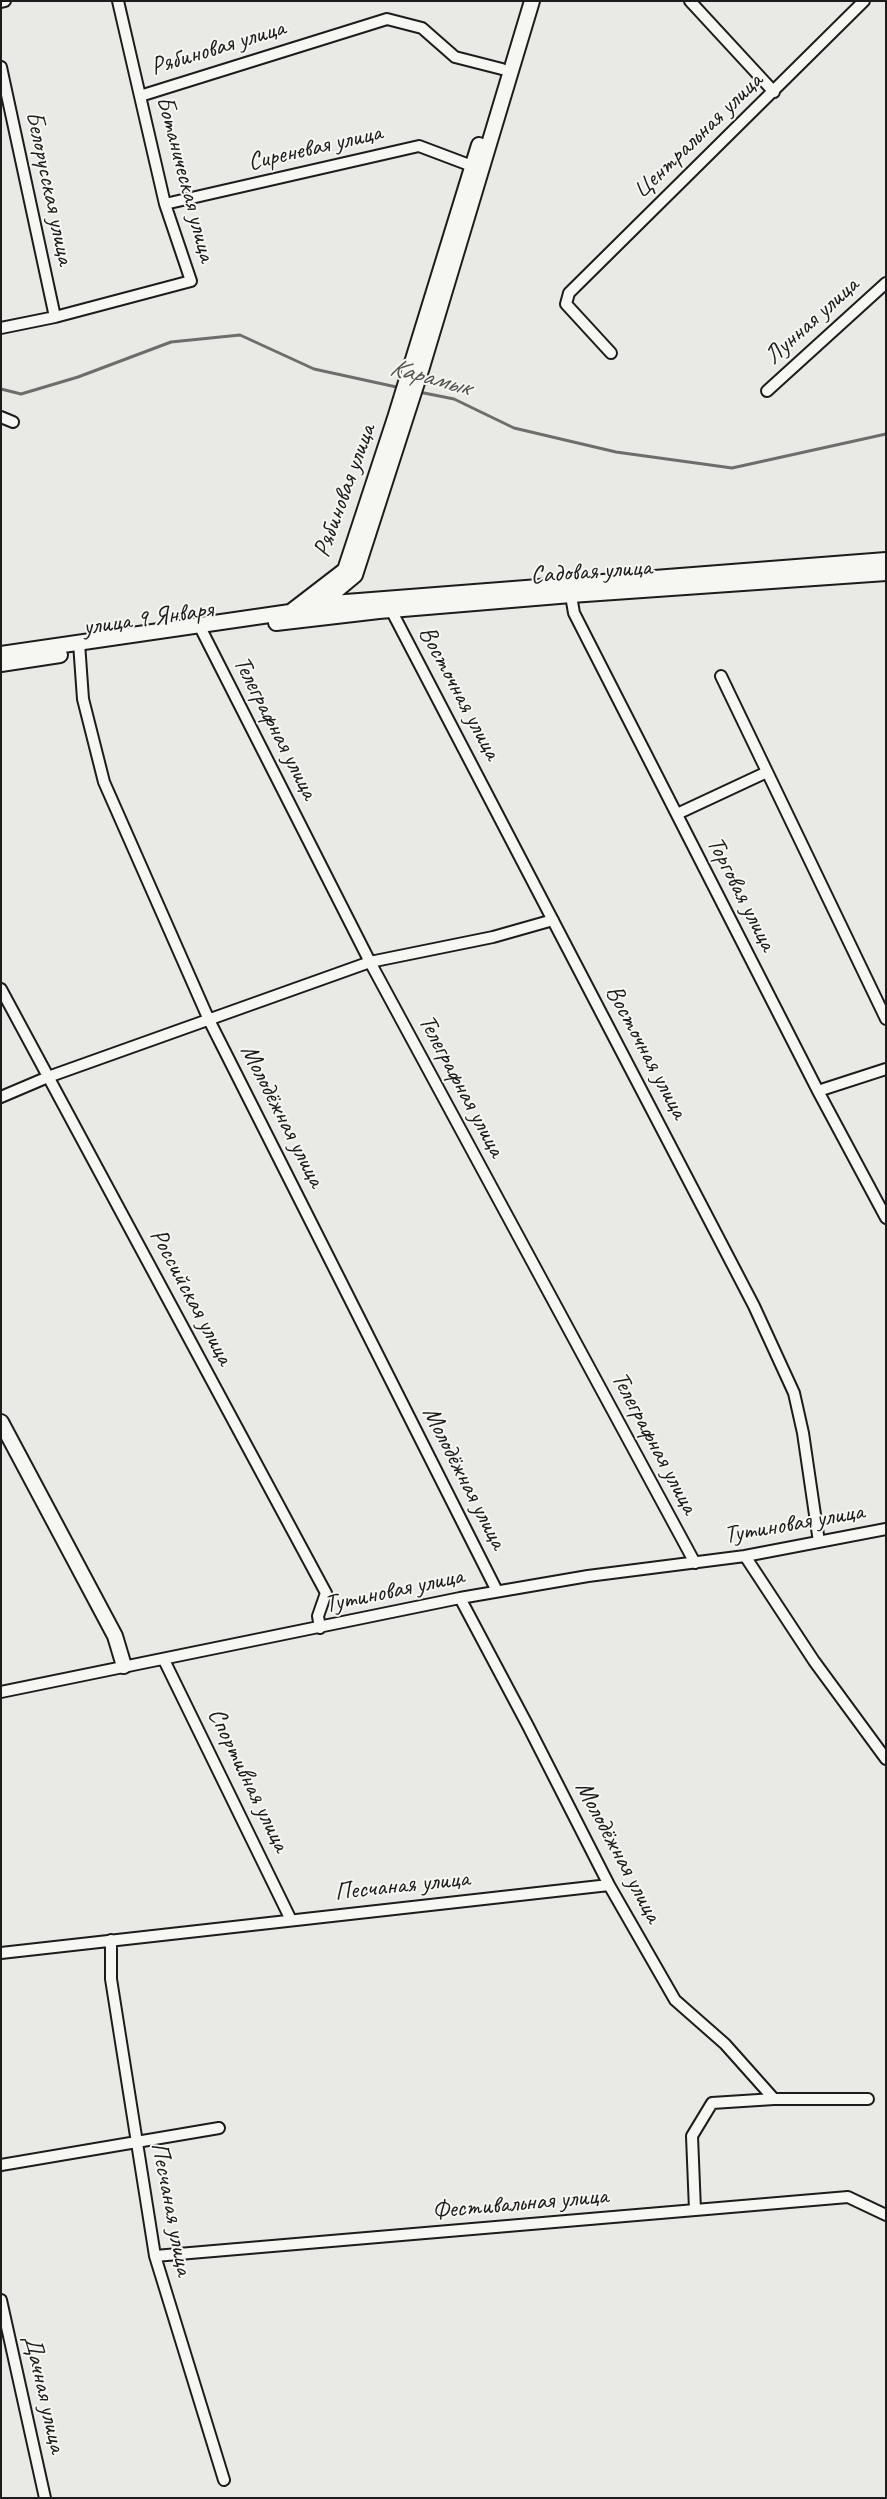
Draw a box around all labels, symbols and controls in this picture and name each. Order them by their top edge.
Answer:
street label: Рябиновая улица [147,13,289,83]
street label: Центральная улица [627,67,769,205]
street label: Ботаническая улица [149,93,221,265]
street label: Белорусская улица [18,109,80,267]
street label: Сиреневая улица [245,118,385,178]
street label: Лунная улица [759,271,865,371]
water label: Карамык [386,352,474,404]
street label: Рябиновая улица [307,421,383,561]
street label: Садовая улица [529,553,653,591]
street label: улица 9 Января [81,595,215,643]
street label: Восточная улица [411,621,507,765]
street label: Телеграфная улица [226,651,324,805]
street label: Торговая улица [700,832,782,956]
street label: Восточная улица [598,980,694,1124]
street label: Телеграфная улица [411,1010,511,1162]
street label: Молодёжная улица [233,1040,331,1192]
street label: Российская улица [143,1224,239,1370]
street label: Телеграфная улица [604,1367,704,1519]
street label: Молодёжная улица [415,1402,513,1554]
street label: Тутиновая улица [722,1497,866,1551]
street label: Тутиновая улица [322,1562,466,1620]
street label: Спортивная улица [200,1703,296,1857]
street label: Молодёжная улица [568,1776,668,1928]
street label: Песчаная улица [333,1864,471,1908]
street label: Песчаная улица [143,2140,199,2278]
street label: Фестивальная улица [431,2181,609,2227]
street label: Дачная улица [16,2332,72,2456]

